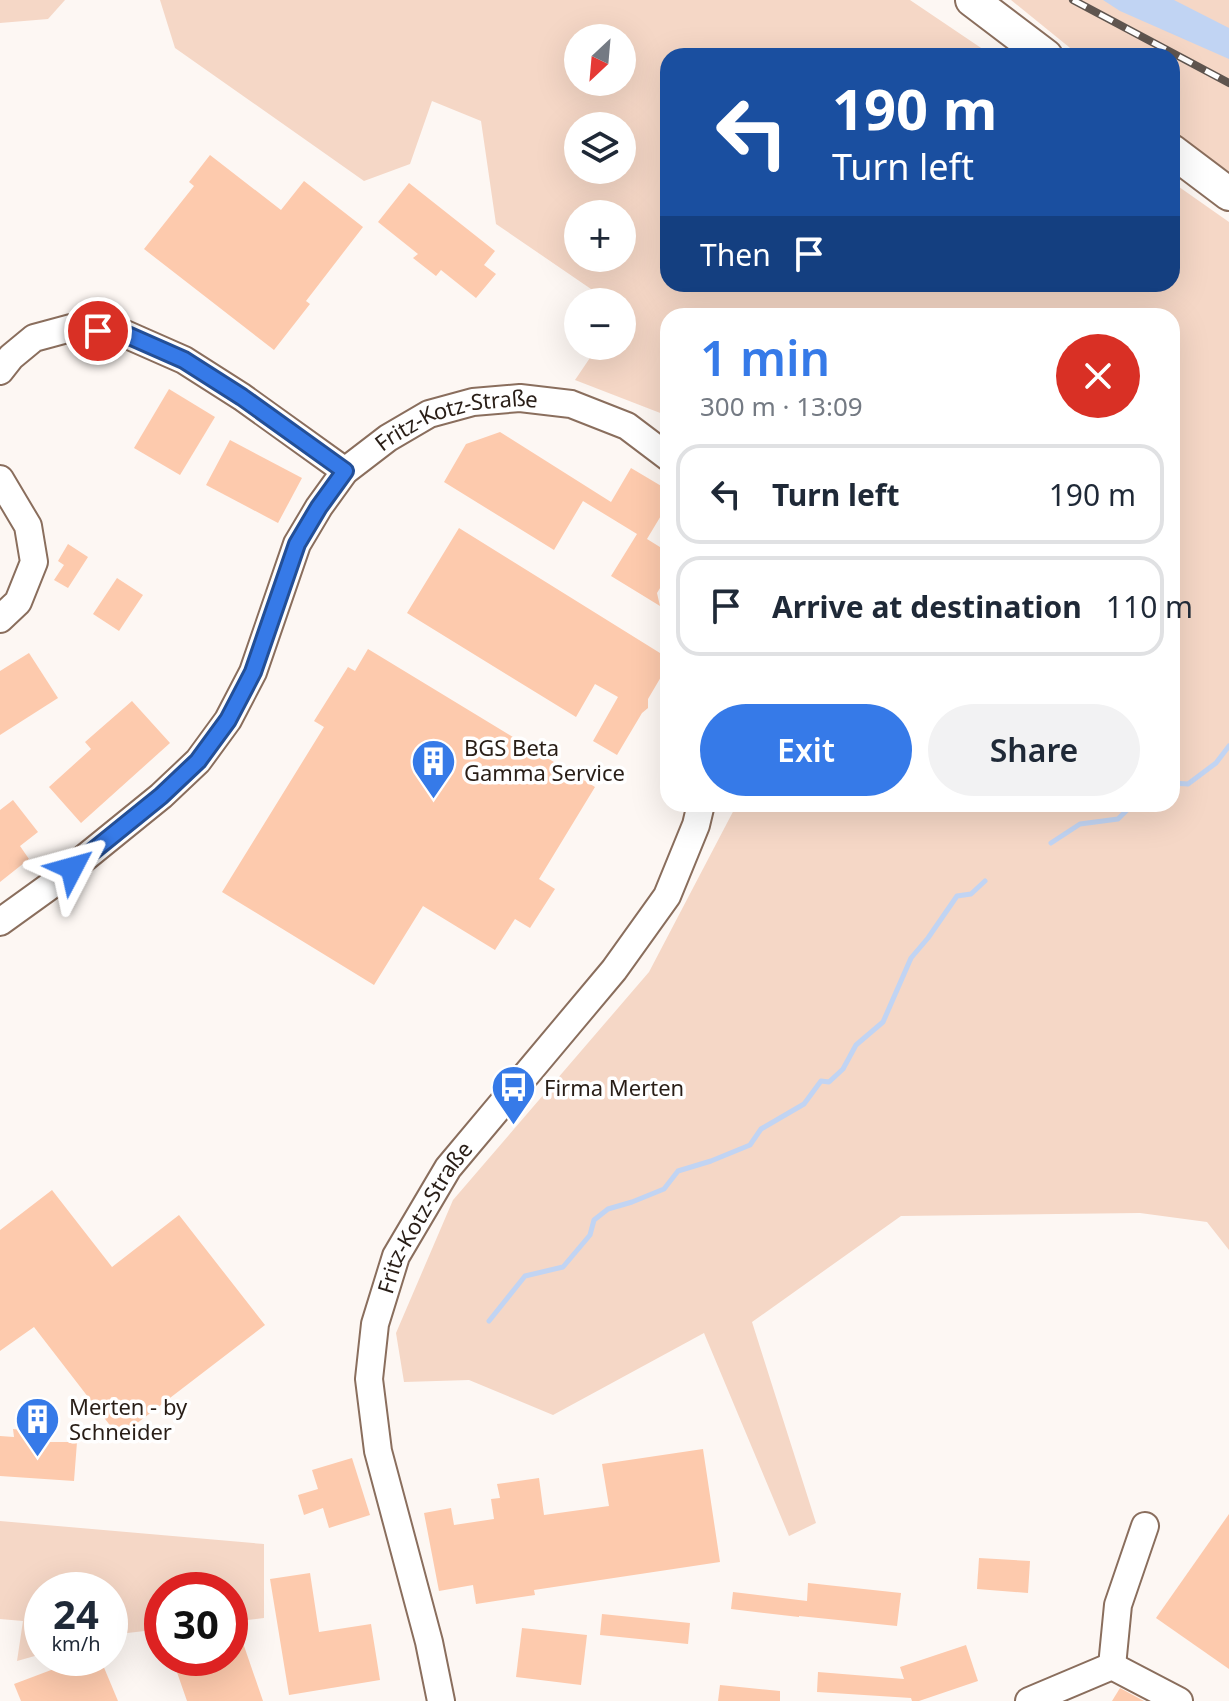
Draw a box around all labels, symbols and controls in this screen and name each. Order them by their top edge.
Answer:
north arrow [564,24,636,96]
map controls [564,24,636,360]
text: 190 m [832,70,997,146]
icon: left [700,80,804,184]
button: layers [564,112,636,184]
text: Turn left [832,142,974,191]
button: + [564,200,636,272]
icon: arrive [787,232,831,276]
text: Then [700,234,771,275]
button: − [564,288,636,360]
pin [64,297,132,365]
icon: arrive [76,309,120,353]
text: 1 min [700,325,830,390]
button: close [1056,334,1140,418]
street label: Fritz-Kotz-Straße [368,382,540,457]
text: 300 m · 13:09 [700,388,863,424]
icon: left [704,472,748,516]
text: Turn left [772,474,900,515]
text: 190 m [1049,474,1136,515]
icon: arrive [704,584,748,628]
text: Arrive at destination [772,586,1082,627]
text: 110 m [1106,586,1193,627]
button: Exit [700,704,912,796]
button: Share [928,704,1140,796]
place label: BGS Beta Gamma Service [464,732,625,787]
building icon: BGS Beta Gamma Service [409,737,457,800]
position arrow [30,826,114,910]
bus stop icon: Firma Merten [489,1064,537,1127]
place label: Firma Merten [544,1072,684,1102]
street label: Fritz-Kotz-Straße [369,1134,478,1297]
place label: Merten - by Schneider [69,1391,188,1446]
building icon: Merten - by Schneider [14,1396,62,1459]
speed limit sign: 30 [144,1572,248,1676]
text: 24 [53,1586,99,1641]
text: km/h [51,1630,101,1657]

